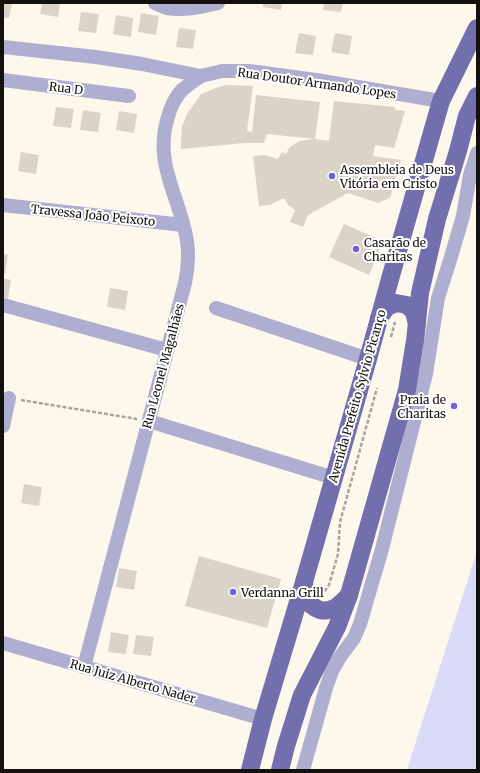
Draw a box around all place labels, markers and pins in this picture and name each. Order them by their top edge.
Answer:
place label: Assembleia de Deus Vitória em Cristo [339,162,454,191]
marker: Assembleia de Deus Vitória em Cristo [327,171,337,181]
place label: Casarão de Charitas [364,235,426,264]
marker: Casarão de Charitas [351,244,361,254]
place label: Praia de Charitas [398,392,446,421]
marker: Praia de Charitas [449,401,459,411]
place label: Verdanna Grill [240,585,324,600]
marker: Verdanna Grill [228,587,238,597]

